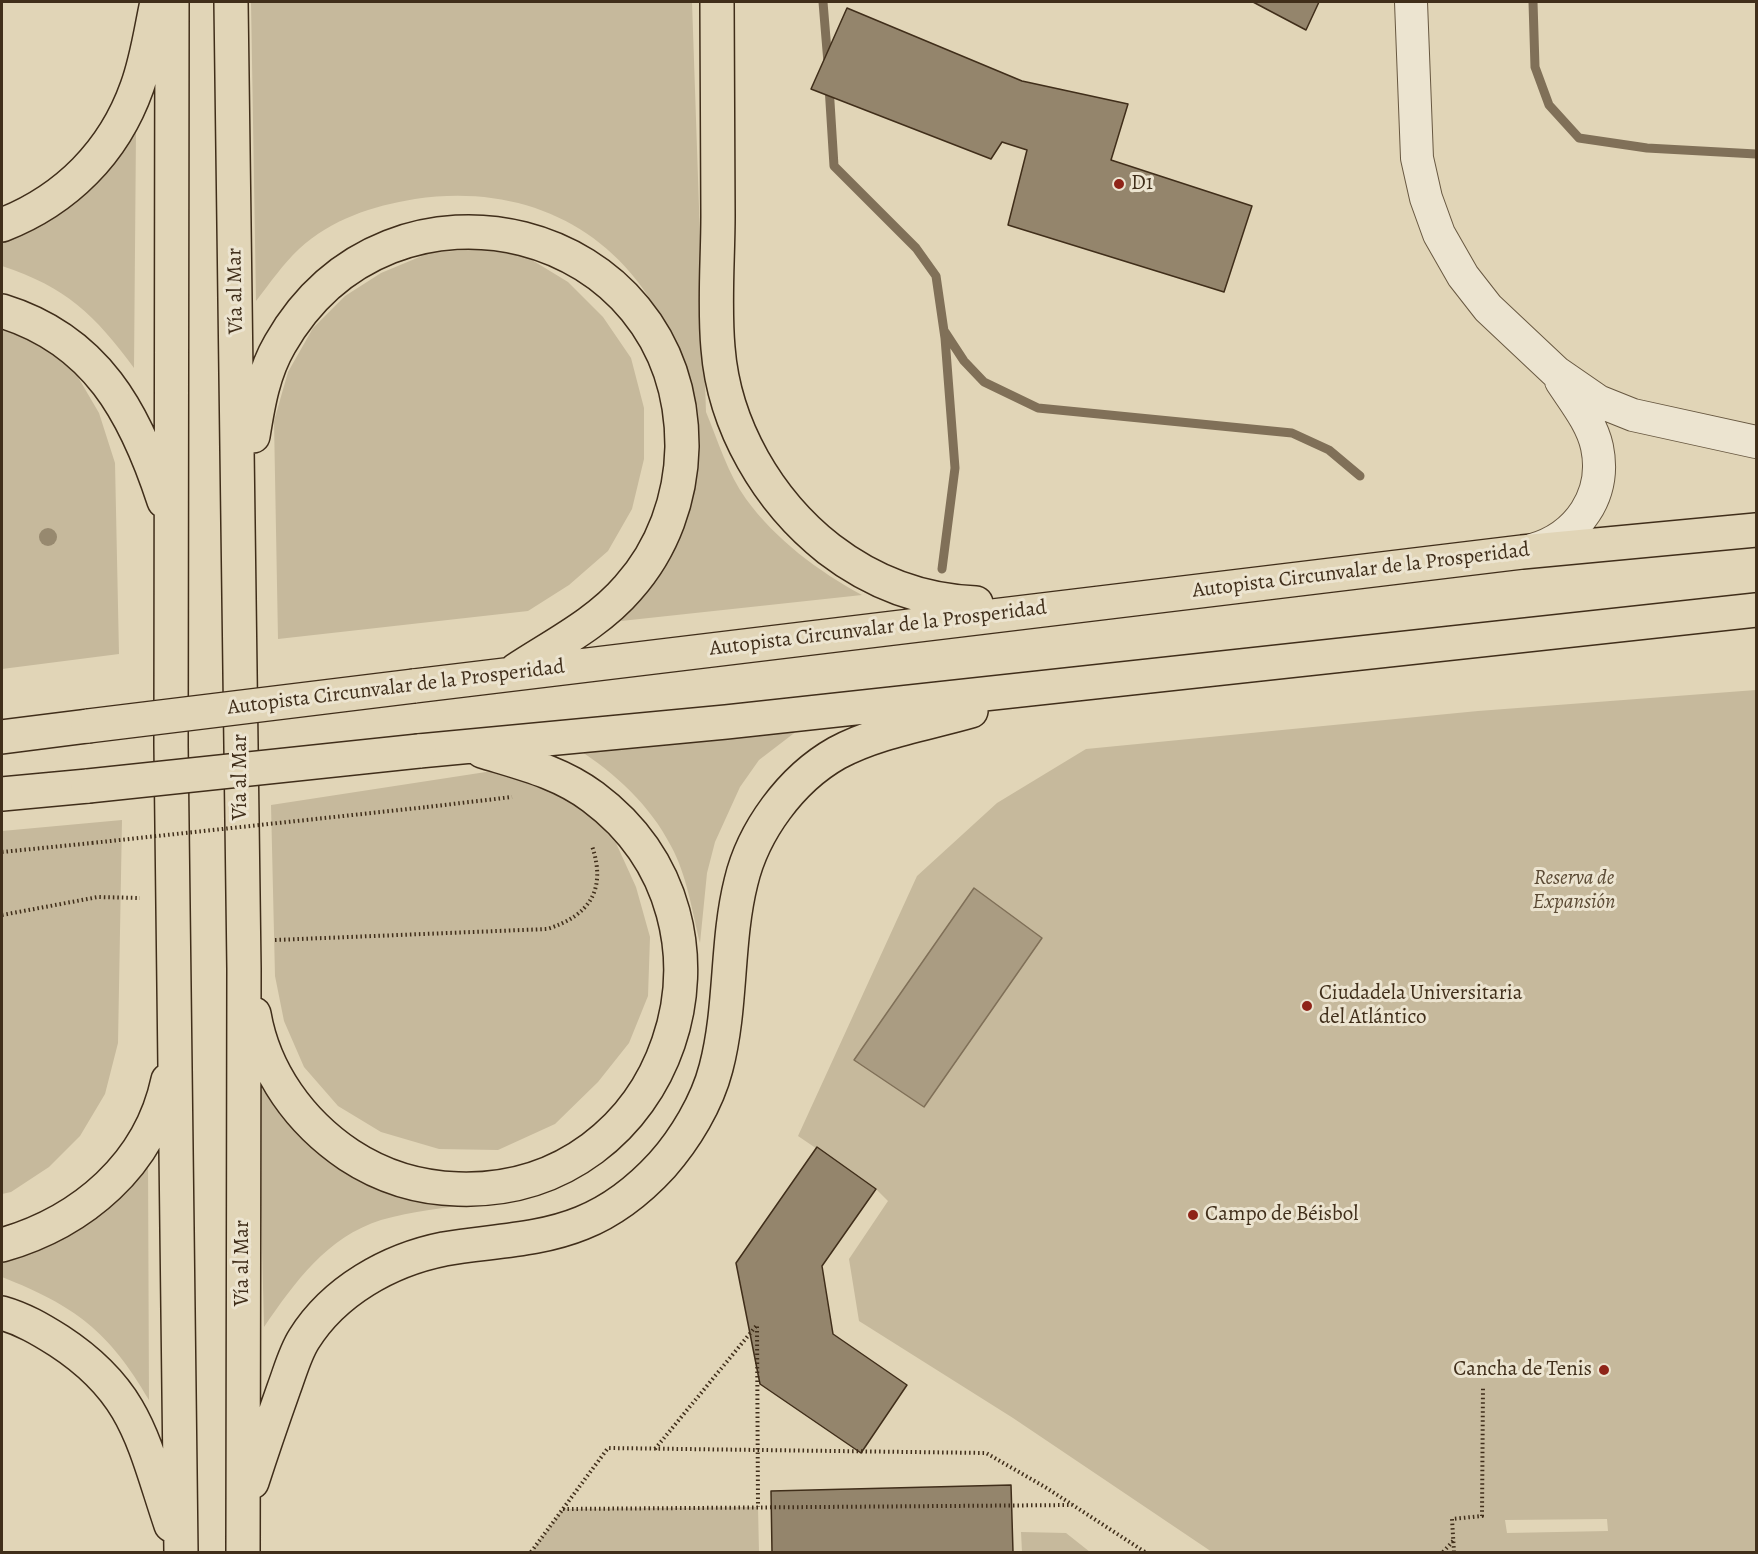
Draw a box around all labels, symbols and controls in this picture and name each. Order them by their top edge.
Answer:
place label: D1 [1131,171,1153,197]
marker: D1 [1112,177,1126,191]
street label: Vía al Mar [223,248,249,334]
street label: Autopista Circunvalar de la Prosperidad [1191,538,1531,604]
street label: Autopista Circunvalar de la Prosperidad [708,596,1048,662]
street label: Autopista Circunvalar de la Prosperidad [226,655,566,721]
street label: Vía al Mar [228,734,254,820]
park label: Reserva de Expansión [1532,866,1616,916]
place label: Ciudadela Universitaria del Atlántico [1319,981,1522,1031]
marker: Ciudadela Universitaria del Atlántico [1300,999,1314,1013]
place label: Campo de Béisbol [1205,1202,1358,1228]
marker: Campo de Béisbol [1186,1208,1200,1222]
street label: Vía al Mar [230,1220,256,1306]
place label: Cancha de Tenis [1453,1357,1592,1383]
marker: Cancha de Tenis [1597,1363,1611,1377]

